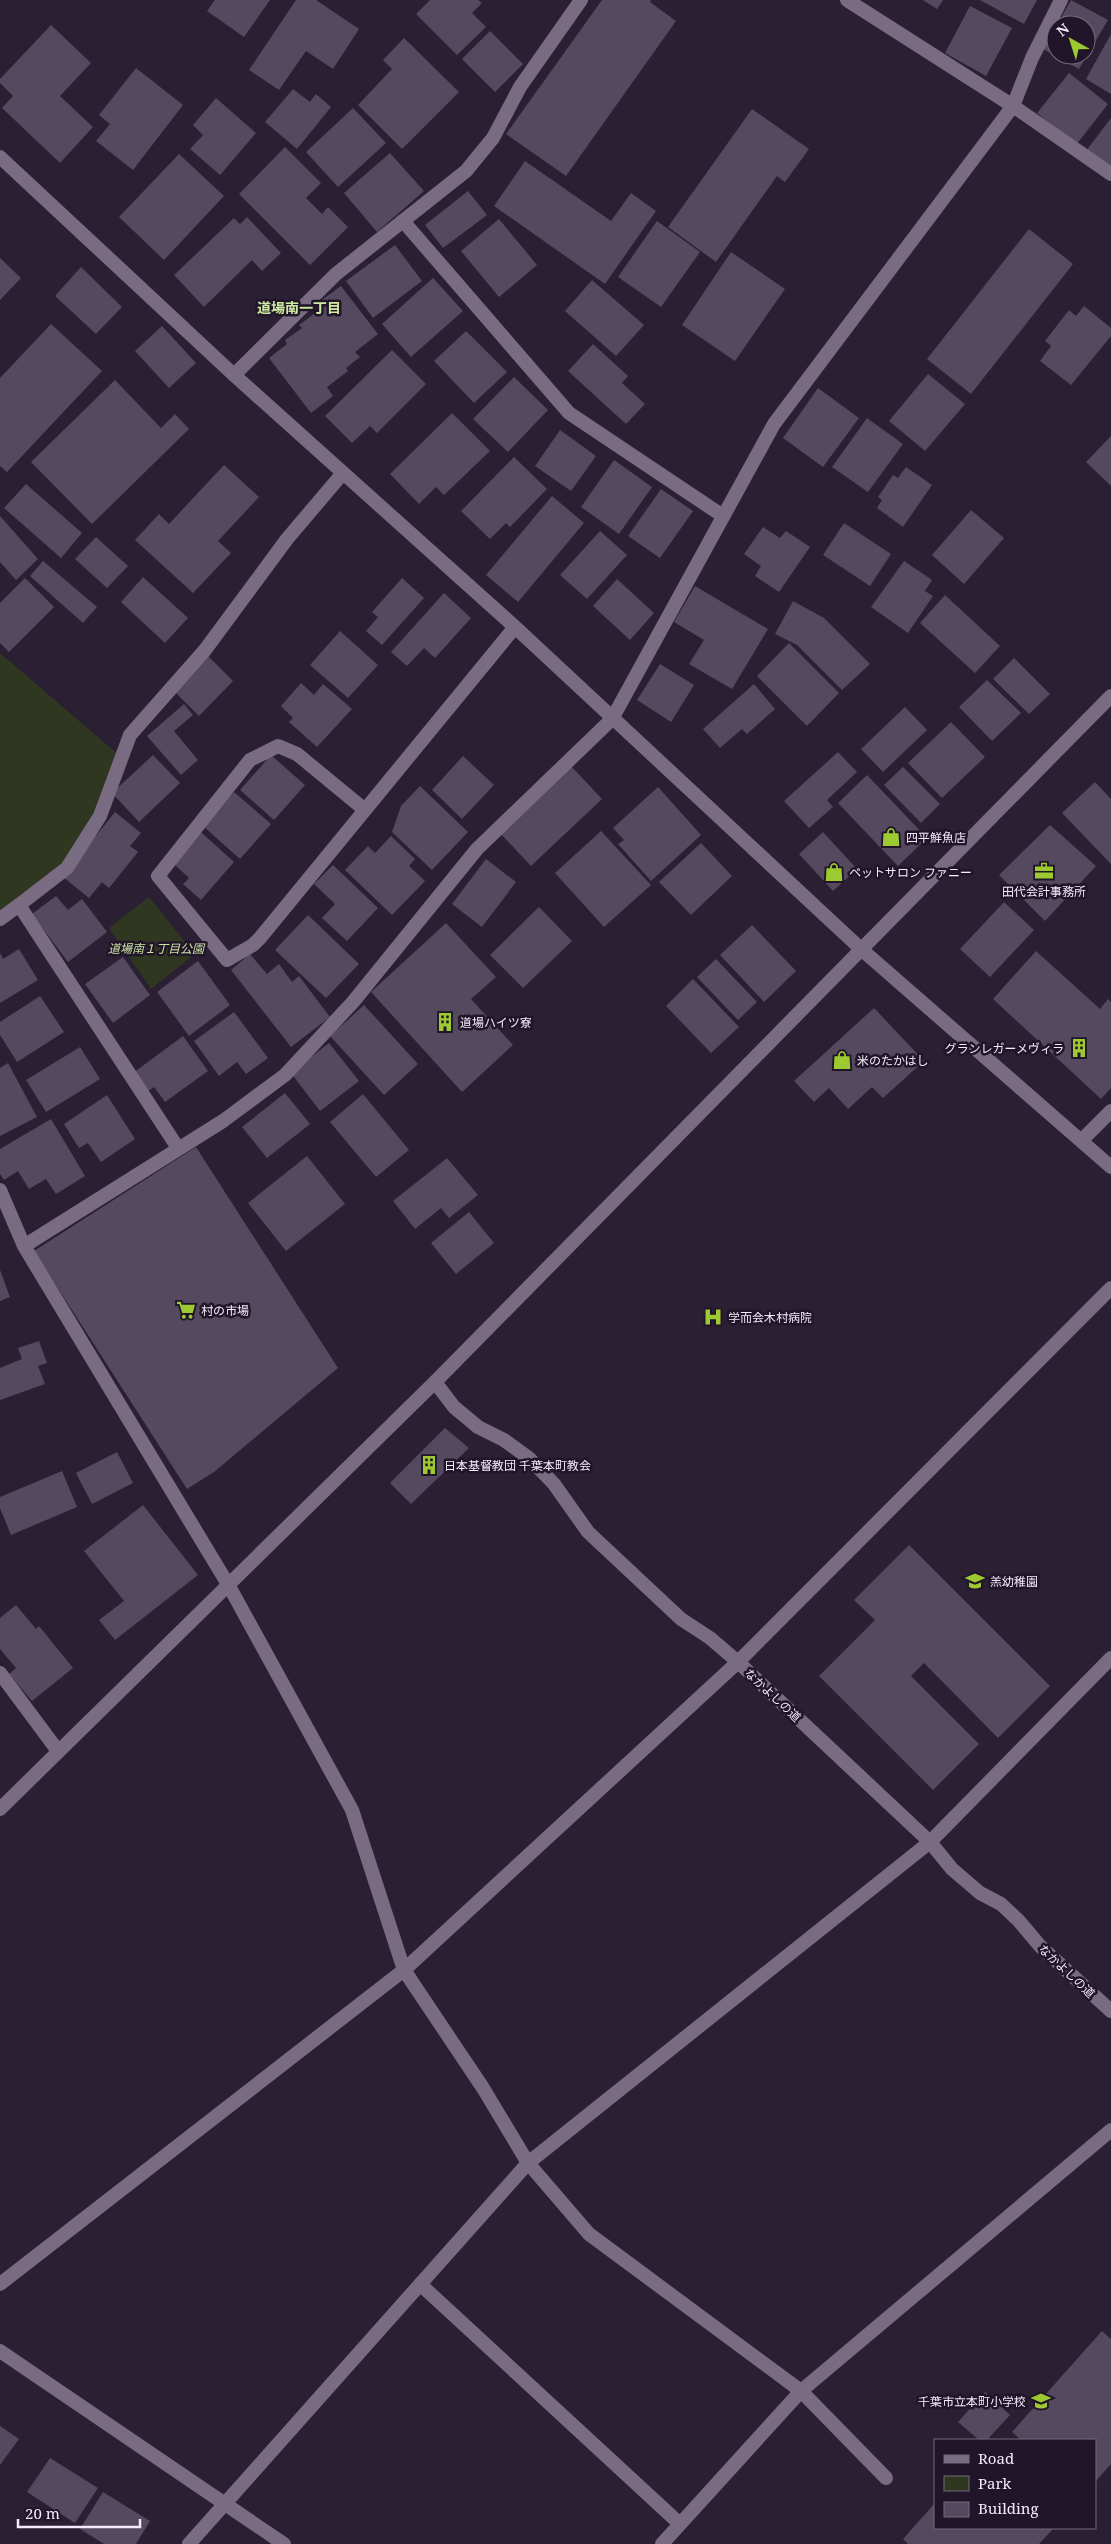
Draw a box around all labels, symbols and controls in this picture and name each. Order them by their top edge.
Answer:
north arrow [1046,15,1096,65]
text: N [1052,19,1073,40]
district label: 道場南一丁目 [257,298,341,317]
shop icon: 四平鮮魚店 [880,826,902,848]
place label: 四平鮮魚店 [906,829,966,846]
office icon: 田代会計事務所 [1033,860,1055,882]
shop icon: ペットサロン ファニー [823,861,845,883]
place label: ペットサロン ファニー [849,864,972,881]
place label: 田代会計事務所 [1002,883,1086,900]
park label: 道場南１丁目公園 [108,940,206,957]
building icon: 道場ハイツ寮 [434,1011,456,1033]
place label: 道場ハイツ寮 [460,1014,532,1031]
building icon: グランレガーメヴィラ [1068,1037,1090,1059]
place label: グランレガーメヴィラ [944,1040,1064,1057]
shop icon: 米のたかはし [831,1049,853,1071]
place label: 米のたかはし [857,1052,929,1069]
supermarket icon: 村の市場 [175,1299,197,1321]
place label: 村の市場 [201,1302,249,1319]
hospital icon: 学而会木村病院 [702,1306,724,1328]
place label: 学而会木村病院 [728,1309,812,1326]
building icon: 日本基督教団 千葉本町教会 [418,1454,440,1476]
place label: 日本基督教団 千葉本町教会 [444,1457,591,1474]
school or university icon: 羔幼稚園 [964,1570,986,1592]
place label: 羔幼稚園 [990,1573,1038,1590]
street label: なかよしの道 [741,1664,805,1726]
street label: なかよしの道 [1035,1940,1099,2002]
school or university icon: 千葉市立本町小学校 [1030,2390,1052,2412]
place label: 千葉市立本町小学校 [918,2393,1026,2410]
legend [934,2439,1096,2529]
text: Road [978,2448,1014,2468]
text: Park [978,2473,1012,2493]
scale bar [18,2496,140,2528]
text: Building [978,2498,1039,2518]
text: 20 m [25,2503,60,2523]

